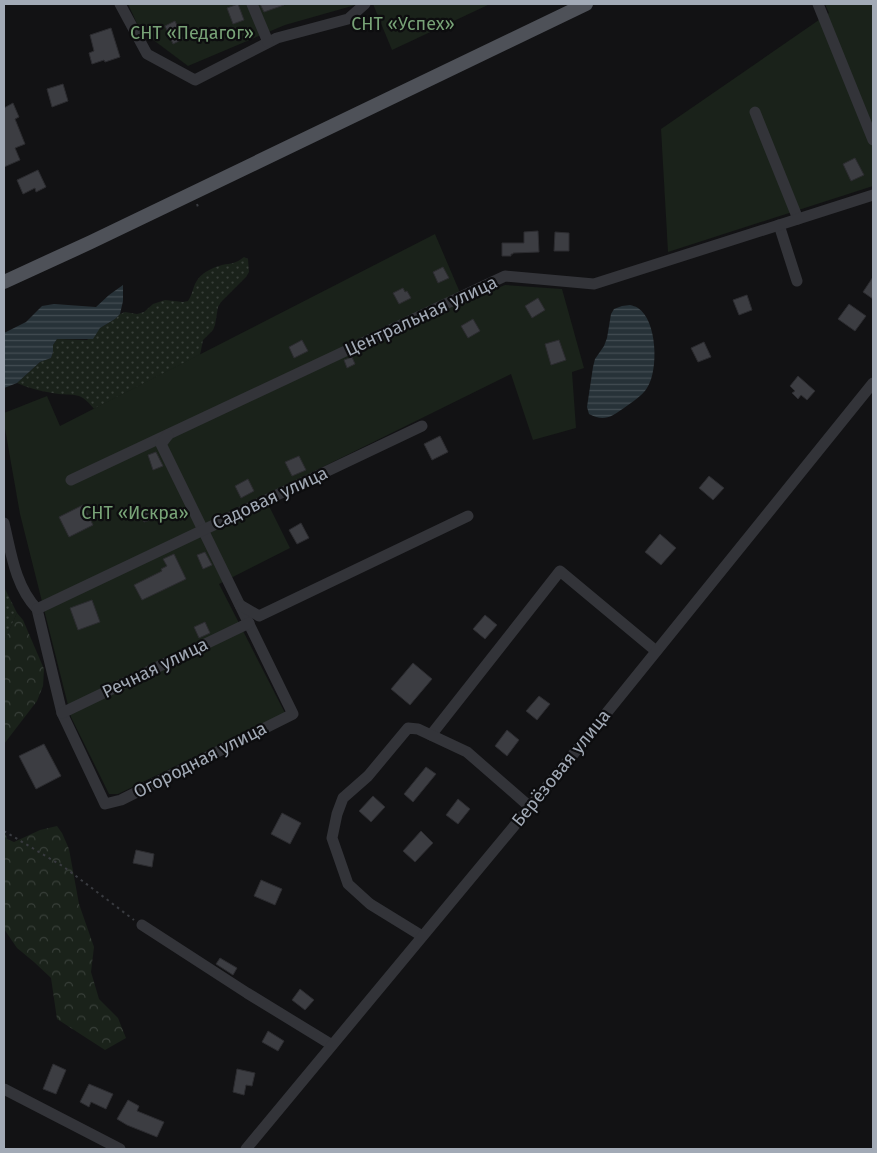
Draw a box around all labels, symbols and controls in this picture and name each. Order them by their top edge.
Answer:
park label: СНТ «Успех» [351,13,455,35]
park label: СНТ «Педагог» [130,22,254,44]
street label: Центральная улица [341,271,501,361]
street label: Садовая улица [209,462,331,534]
park label: СНТ «Искра» [81,502,189,524]
street label: Речная улица [99,633,211,703]
street label: Берёзовая улица [507,705,615,831]
street label: Огородная улица [130,717,270,803]

